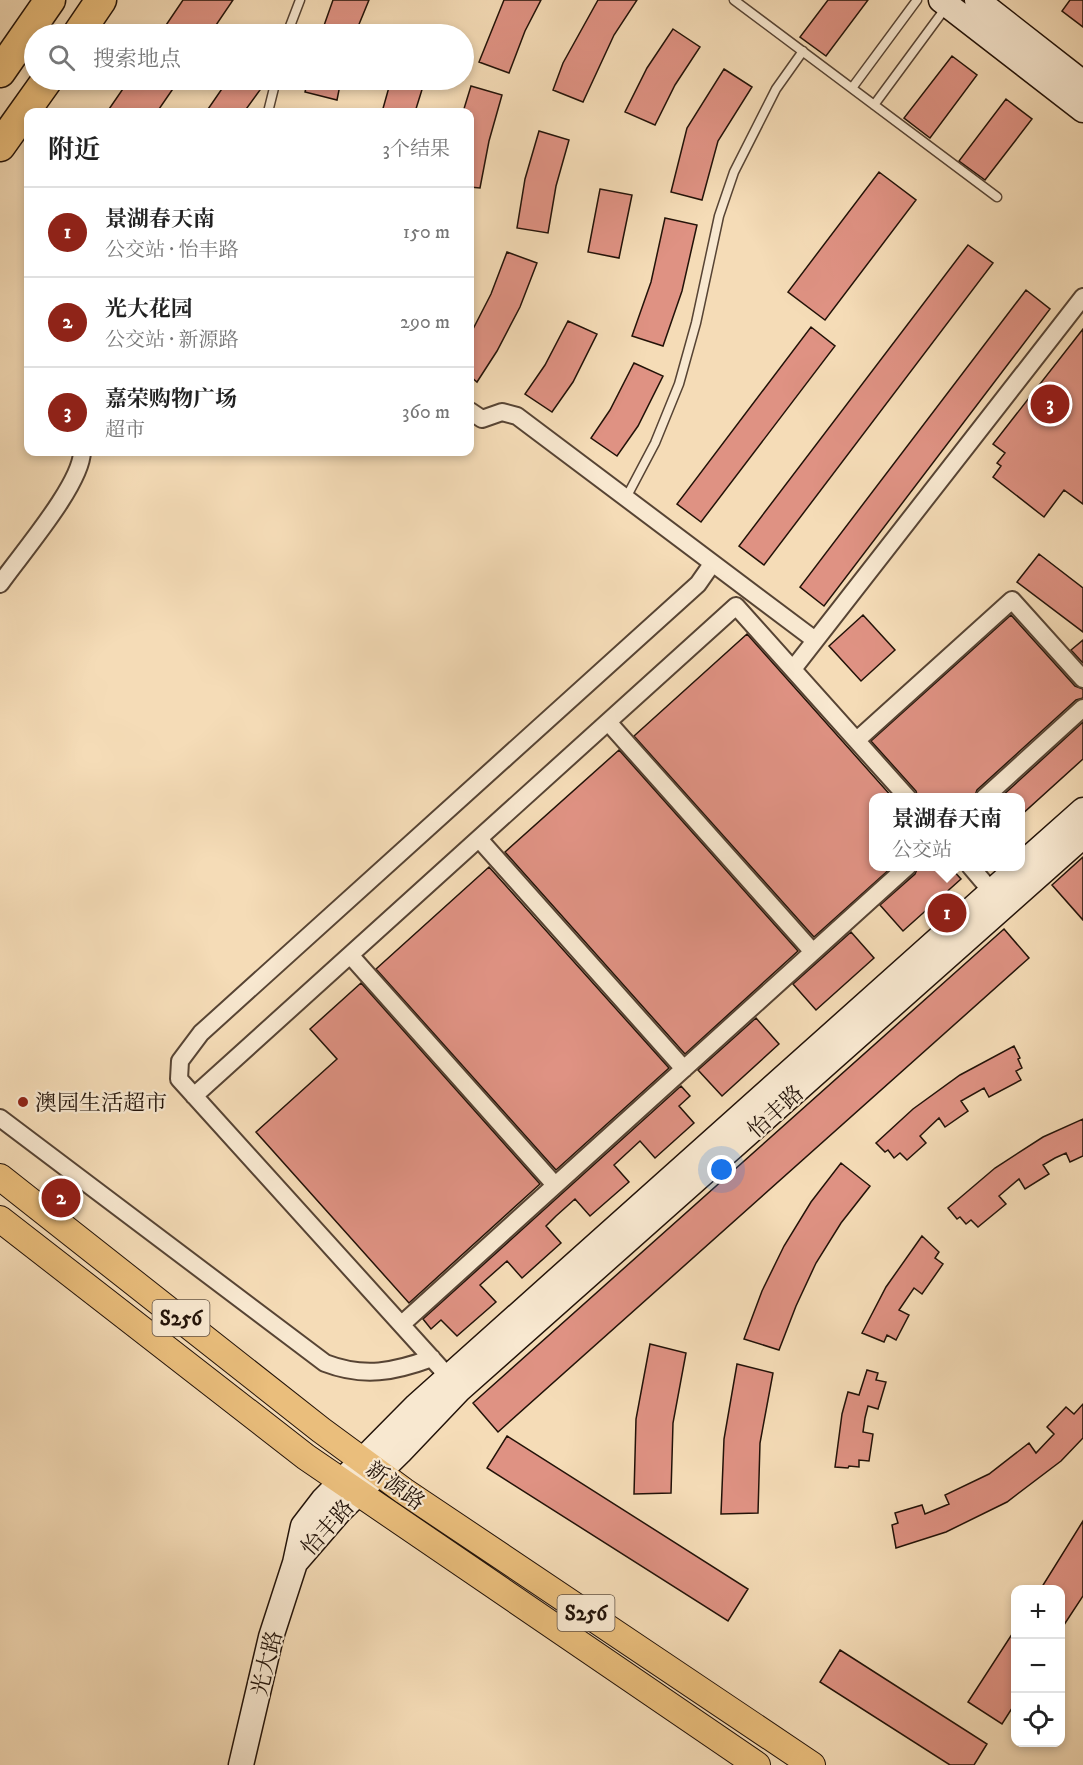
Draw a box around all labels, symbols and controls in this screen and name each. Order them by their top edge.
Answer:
search box [24,24,474,90]
icon: search [45,41,78,74]
text: 搜索地点 [93,46,181,73]
text: 附近 [48,134,100,167]
text: 3个结果 [383,137,450,162]
text: 景湖春天南 [105,206,215,233]
text: 1 [64,220,71,245]
text: 150 m [403,220,450,245]
text: 公交站 · 怡丰路 [105,238,238,263]
text: 光大花园 [105,296,193,323]
text: 2 [63,310,72,335]
text: 290 m [400,310,450,335]
text: 公交站 · 新源路 [105,328,238,353]
pin: 3 [1030,382,1070,426]
text: 嘉荣购物广场 [105,386,237,413]
text: 3 [64,400,71,425]
text: 360 m [402,400,450,425]
text: 超市 [105,418,145,443]
popup [869,793,1025,871]
text: 景湖春天南 [892,806,1002,833]
text: 公交站 [892,838,952,863]
pin: 1 [928,890,966,936]
street label: 怡丰路 [742,1080,810,1144]
place label: 澳园生活超市 [35,1090,167,1117]
marker: 澳园生活超市 [16,1095,30,1109]
your location [707,1155,736,1184]
pin: 2 [42,1176,80,1220]
road number: S256 [152,1300,210,1336]
street label: 新源路 [360,1456,430,1517]
street label: 怡丰路 [296,1494,360,1562]
map controls [1011,1585,1065,1747]
button: + [1011,1585,1065,1639]
road number: S256 [558,1595,614,1631]
street label: 光大路 [246,1628,289,1699]
button: − [1011,1639,1065,1693]
button: locate [1011,1693,1065,1747]

